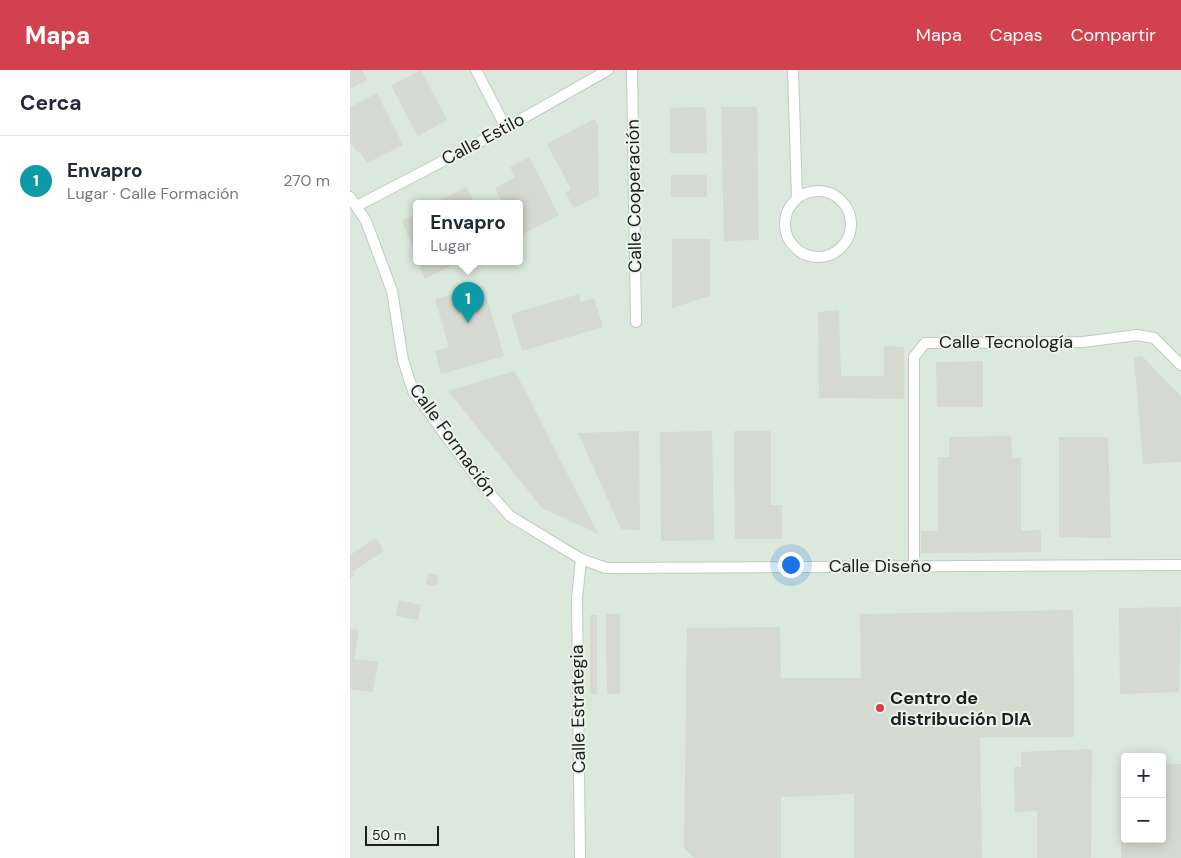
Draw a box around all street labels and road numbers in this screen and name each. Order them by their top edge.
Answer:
street label: Calle Estilo [437,107,529,171]
street label: Calle Cooperación [621,119,647,273]
street label: Calle Tecnología [939,330,1073,354]
street label: Calle Formación [404,379,502,501]
street label: Calle Diseño [829,554,931,578]
street label: Calle Estrategia [565,644,591,774]

